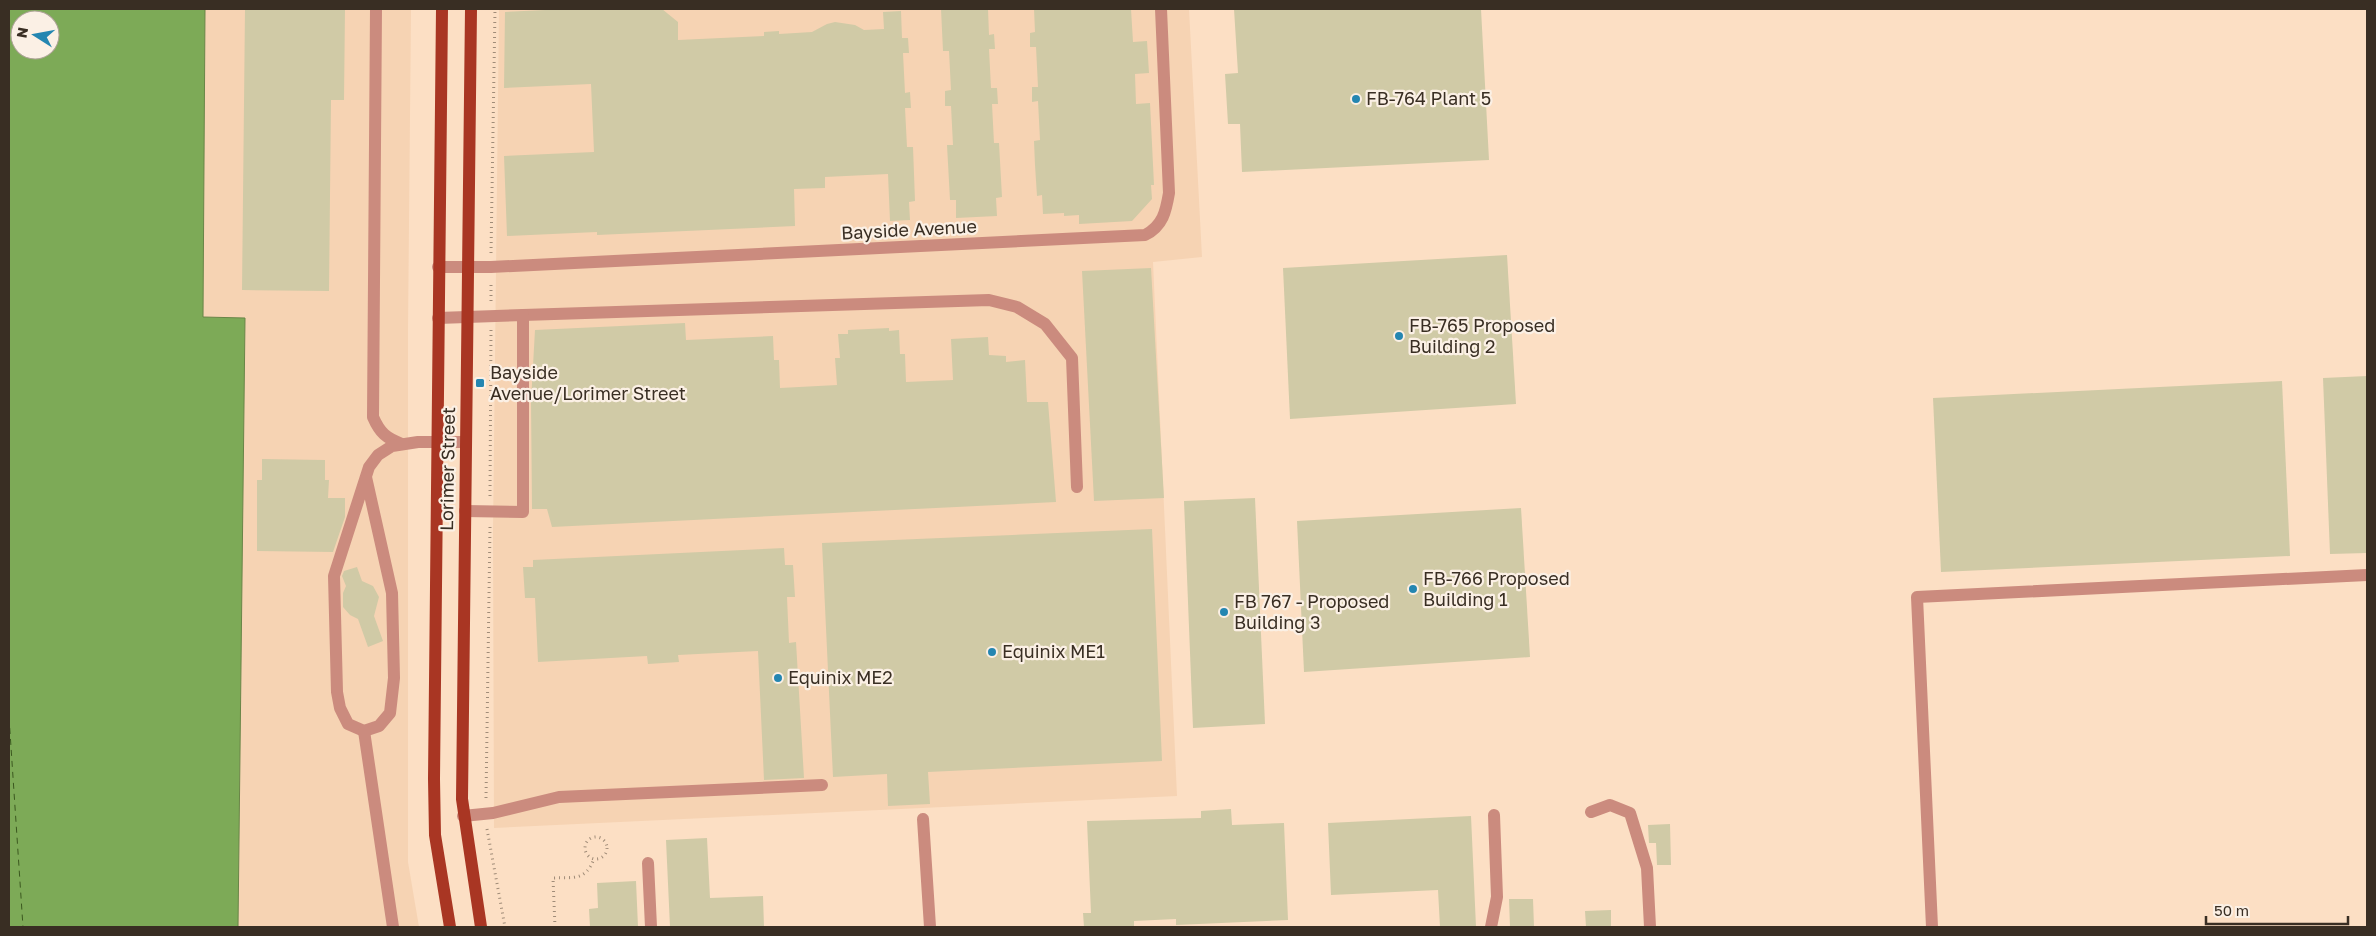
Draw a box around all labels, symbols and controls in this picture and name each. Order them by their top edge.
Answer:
north arrow [10,10,60,60]
text: N [12,26,31,39]
place label: FB-764 Plant 5 [1366,87,1491,109]
marker: FB-764 Plant 5 [1350,93,1362,105]
street label: Bayside Avenue [841,214,977,244]
place label: FB-765 Proposed Building 2 [1409,314,1555,357]
marker: FB-765 Proposed Building 2 [1393,330,1405,342]
place label: Bayside Avenue/Lorimer Street [490,361,686,404]
marker: Bayside Avenue/Lorimer Street [474,377,486,389]
street label: Lorimer Street [435,407,459,531]
place label: FB-766 Proposed Building 1 [1423,567,1570,610]
marker: FB-766 Proposed Building 1 [1407,583,1419,595]
place label: FB 767 - Proposed Building 3 [1234,590,1389,633]
marker: FB 767 - Proposed Building 3 [1218,606,1230,618]
place label: Equinix ME1 [1002,640,1105,662]
marker: Equinix ME1 [986,646,998,658]
place label: Equinix ME2 [788,666,893,688]
marker: Equinix ME2 [772,672,784,684]
scale bar [2206,894,2348,926]
text: 50 m [2214,901,2249,919]

